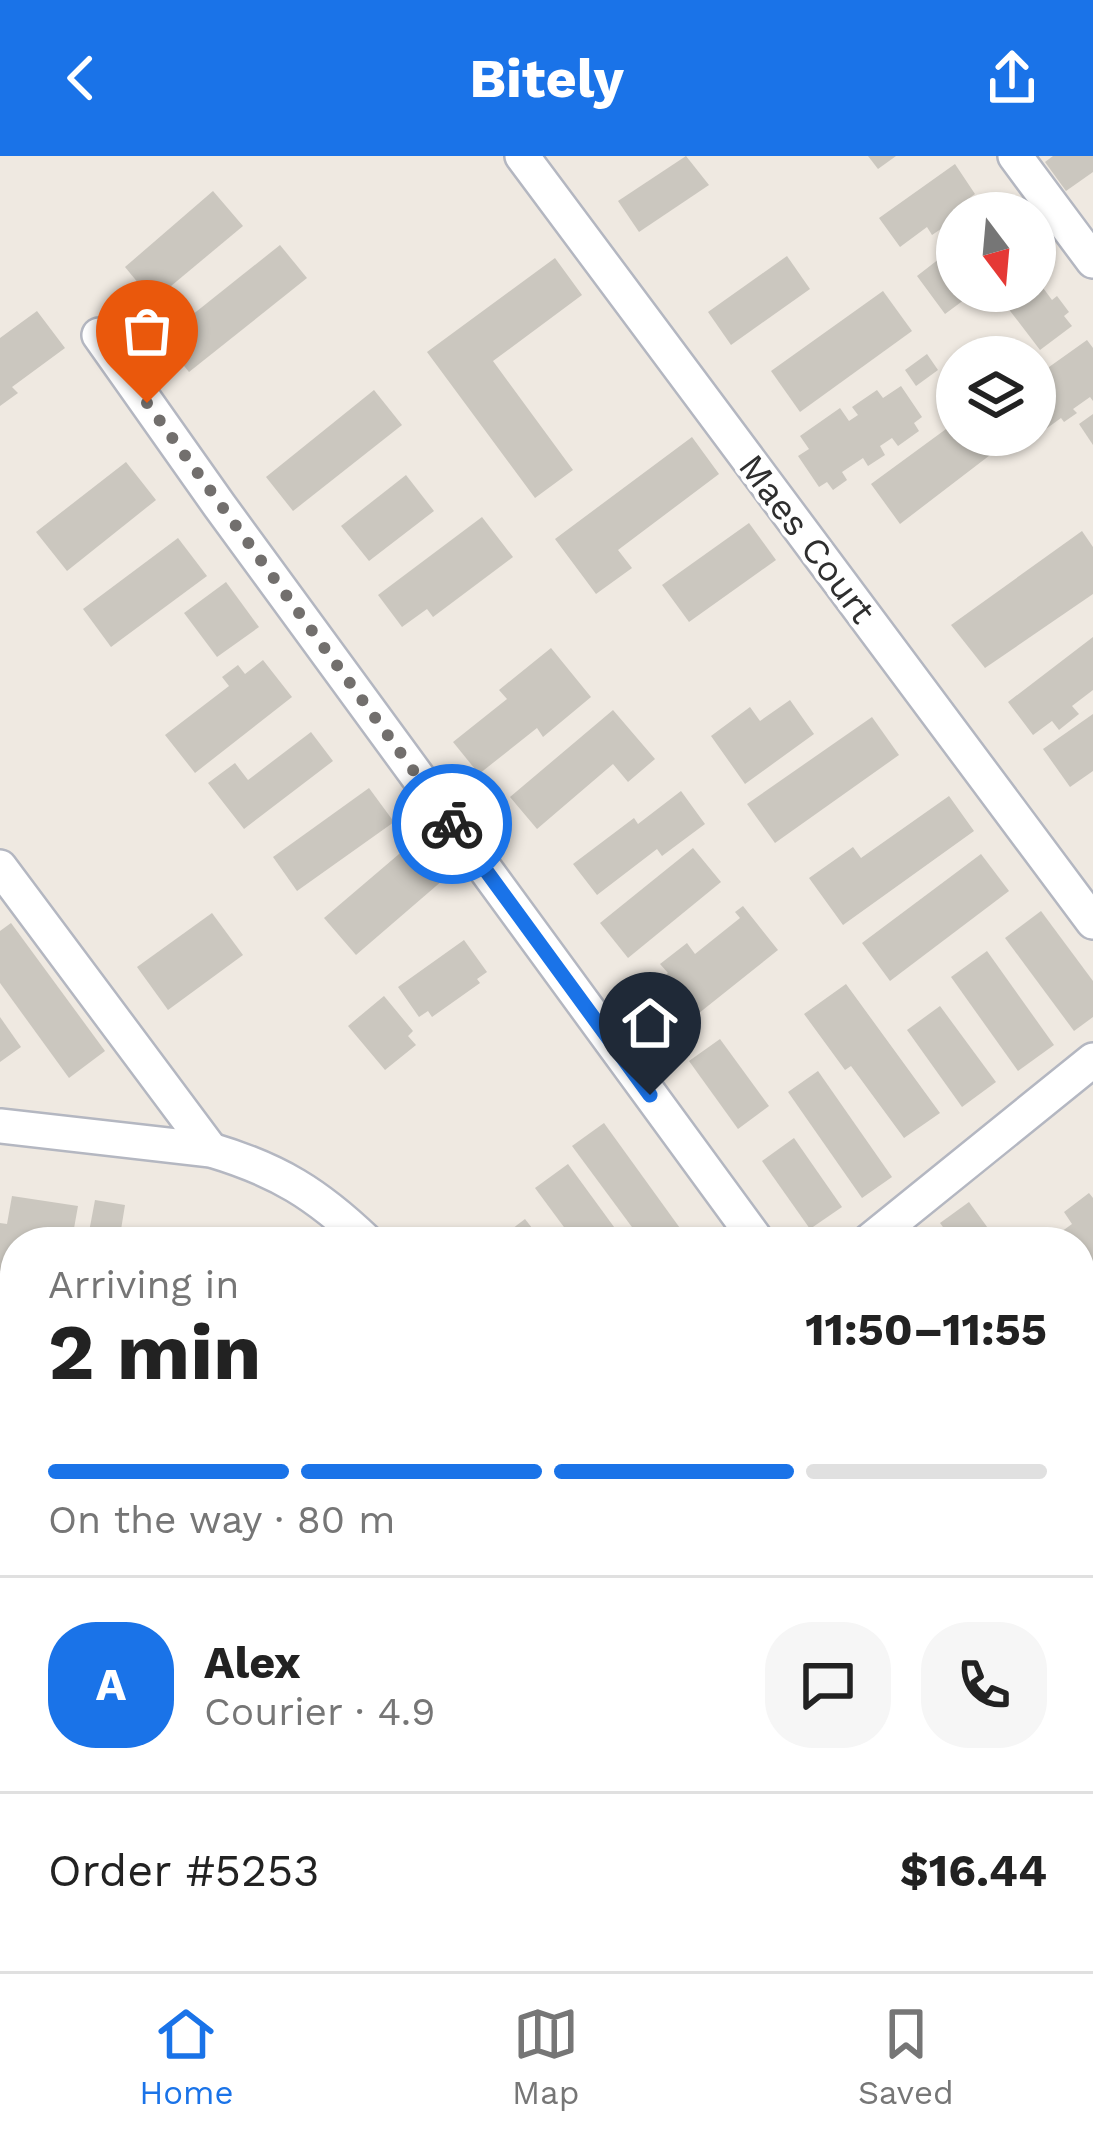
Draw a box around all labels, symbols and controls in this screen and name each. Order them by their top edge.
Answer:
icon: back [48,45,114,111]
icon: share [979,45,1045,111]
text: Bitely [469,47,624,110]
north arrow [936,192,1056,312]
map controls [936,192,1056,456]
pin [96,280,198,403]
icon: bag [114,298,180,364]
button: layers [936,336,1056,456]
street label: Maes Court [730,446,884,632]
courier [392,764,512,884]
icon: bike [419,791,485,857]
pin [599,972,701,1095]
icon: home [617,990,683,1056]
text: Arriving in [48,1262,239,1307]
text: 11:50–11:55 [805,1303,1047,1356]
text: 2 min [48,1306,261,1398]
text: On the way · 80 m [48,1497,396,1542]
button: chat [765,1622,891,1748]
button: phone [921,1622,1047,1748]
text: Alex [204,1636,301,1689]
text: A [96,1658,126,1711]
text: Courier · 4.9 [204,1689,435,1734]
text: Order #5253 [48,1844,320,1897]
text: $16.44 [900,1844,1047,1897]
tab: Home [139,2001,234,2112]
tab: Map [512,2001,579,2112]
tab: Saved [858,2001,954,2112]

